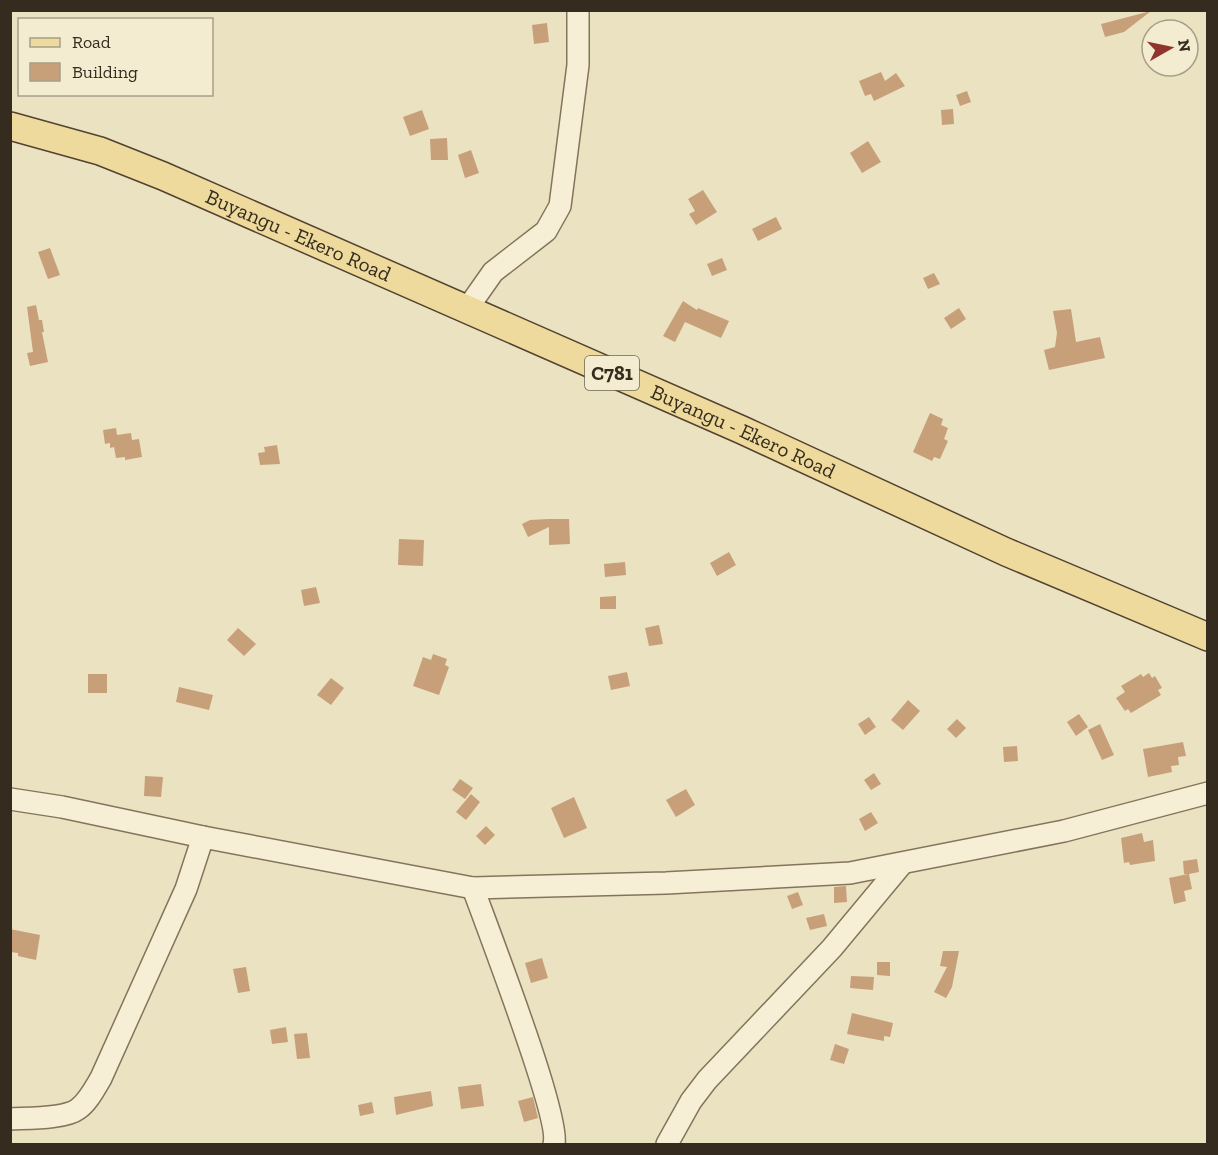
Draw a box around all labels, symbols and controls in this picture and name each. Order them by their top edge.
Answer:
legend [18,18,213,96]
north arrow [1140,18,1200,78]
text: Road [72,31,111,53]
text: N [1174,38,1195,53]
text: Building [72,61,138,83]
street label: Buyangu - Ekero Road [202,183,395,287]
road number: C781 [585,356,639,390]
street label: Buyangu - Ekero Road [647,379,840,484]

